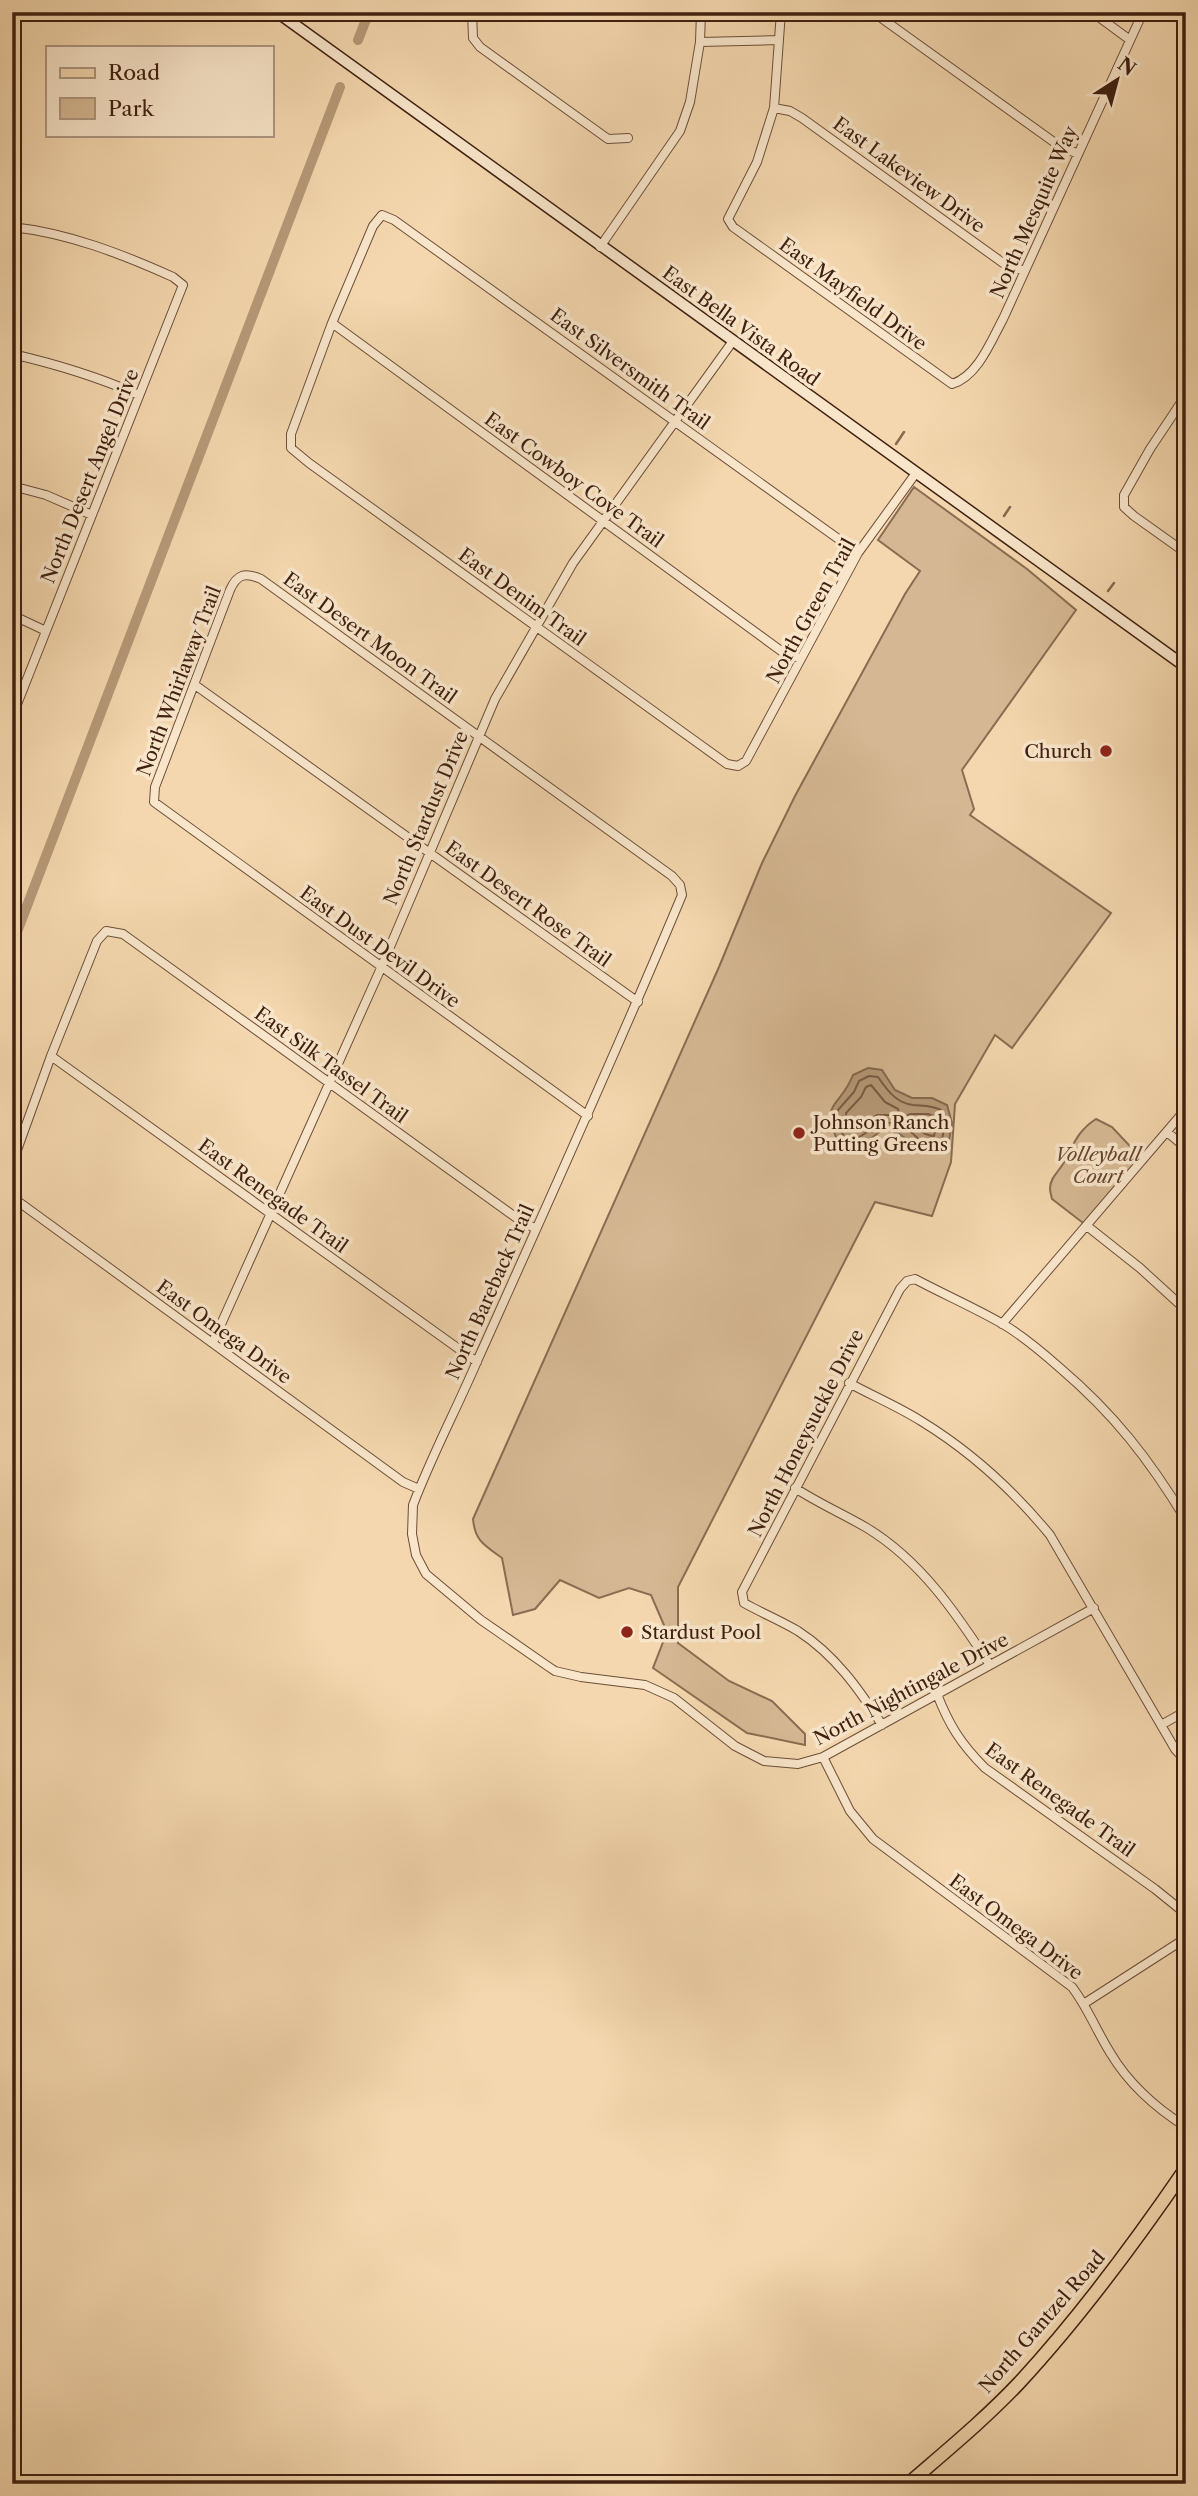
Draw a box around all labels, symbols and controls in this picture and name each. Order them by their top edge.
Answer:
legend [46,46,273,136]
north arrow [1082,46,1152,116]
text: N [1113,52,1140,81]
text: Road [108,60,160,85]
text: Park [108,96,154,121]
street label: East Lakeview Drive [829,112,989,238]
street label: North Mesquite Way [986,122,1083,302]
street label: East Mayfield Drive [775,233,931,355]
street label: East Bella Vista Road [658,261,824,391]
street label: East Silversmith Trail [546,303,714,435]
street label: North Desert Angel Drive [36,365,144,587]
street label: East Cowboy Cove Trail [480,407,668,553]
street label: North Green Trail [762,534,860,687]
street label: East Denim Trail [454,543,590,651]
street label: East Desert Moon Trail [279,567,461,709]
street label: North Whirlaway Trail [132,582,226,779]
street label: North Stardust Drive [379,727,473,909]
place label: Church [1024,740,1092,763]
marker: Church [1098,743,1114,759]
street label: East Desert Rose Trail [441,836,616,972]
street label: East Dust Devil Drive [296,881,464,1013]
street label: East Silk Tassel Trail [250,1002,412,1128]
place label: Johnson Ranch Putting Greens [810,1111,950,1156]
marker: Johnson Ranch Putting Greens [791,1125,807,1141]
street label: East Renegade Trail [194,1134,353,1258]
park label: Volleyball Court [1055,1143,1143,1188]
street label: North Bareback Trail [441,1201,539,1383]
street label: East Omega Drive [152,1275,296,1389]
street label: North Honeysuckle Drive [744,1325,868,1541]
place label: Stardust Pool [641,1621,761,1644]
marker: Stardust Pool [619,1624,635,1640]
street label: North Nightingale Drive [810,1628,1012,1750]
street label: East Renegade Trail [981,1738,1140,1862]
street label: East Omega Drive [945,1869,1087,1985]
street label: North Gantzel Road [974,2246,1110,2398]

